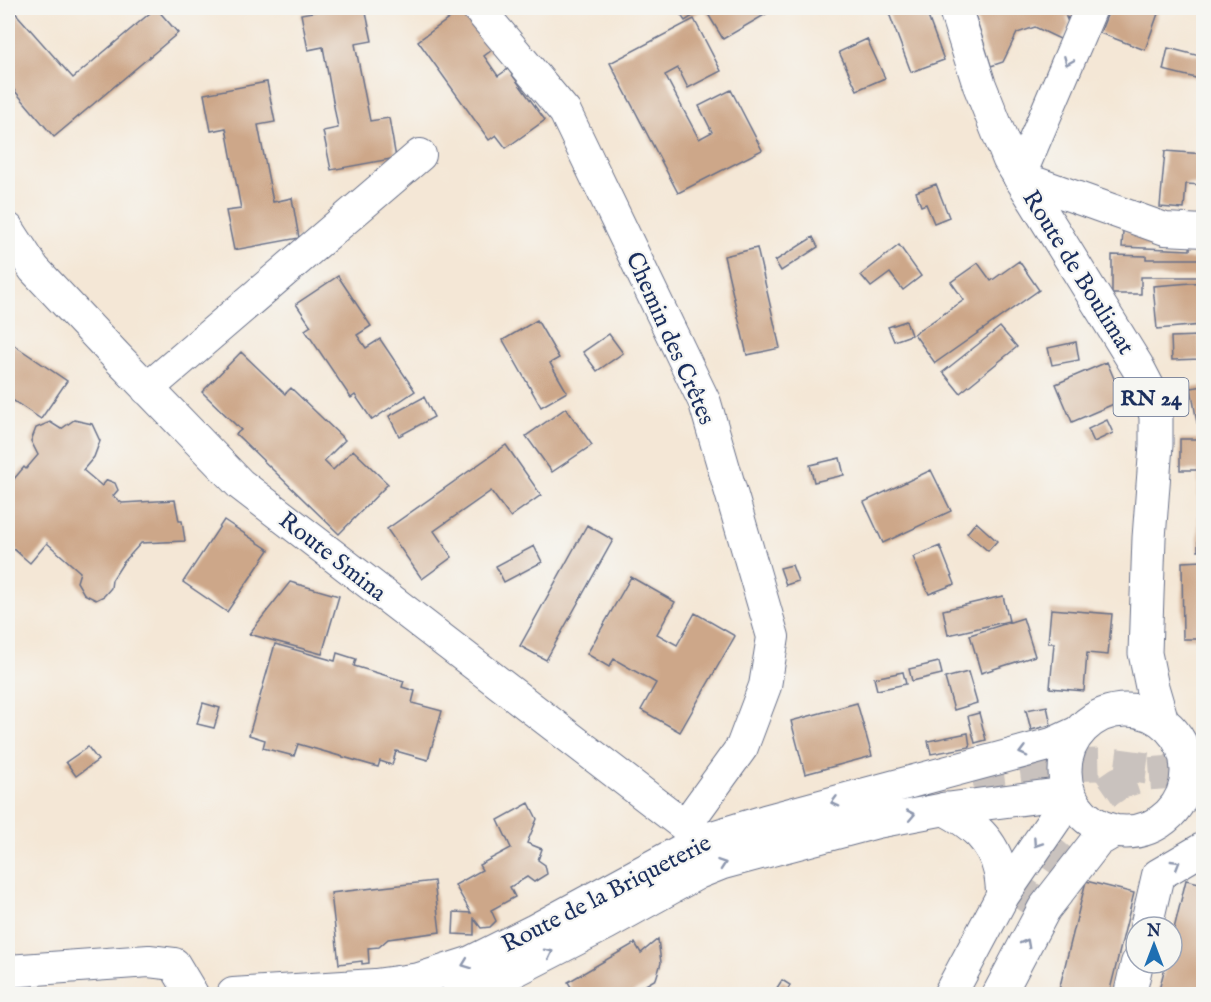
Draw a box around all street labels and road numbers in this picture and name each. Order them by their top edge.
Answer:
street label: Route de Boulimat [1015,185,1141,361]
street label: Chemin des Crêtes [618,247,722,430]
road number: RN 24 [1114,378,1188,416]
street label: Route Smina [272,505,393,609]
street label: Route de la Briqueterie [497,828,717,961]

